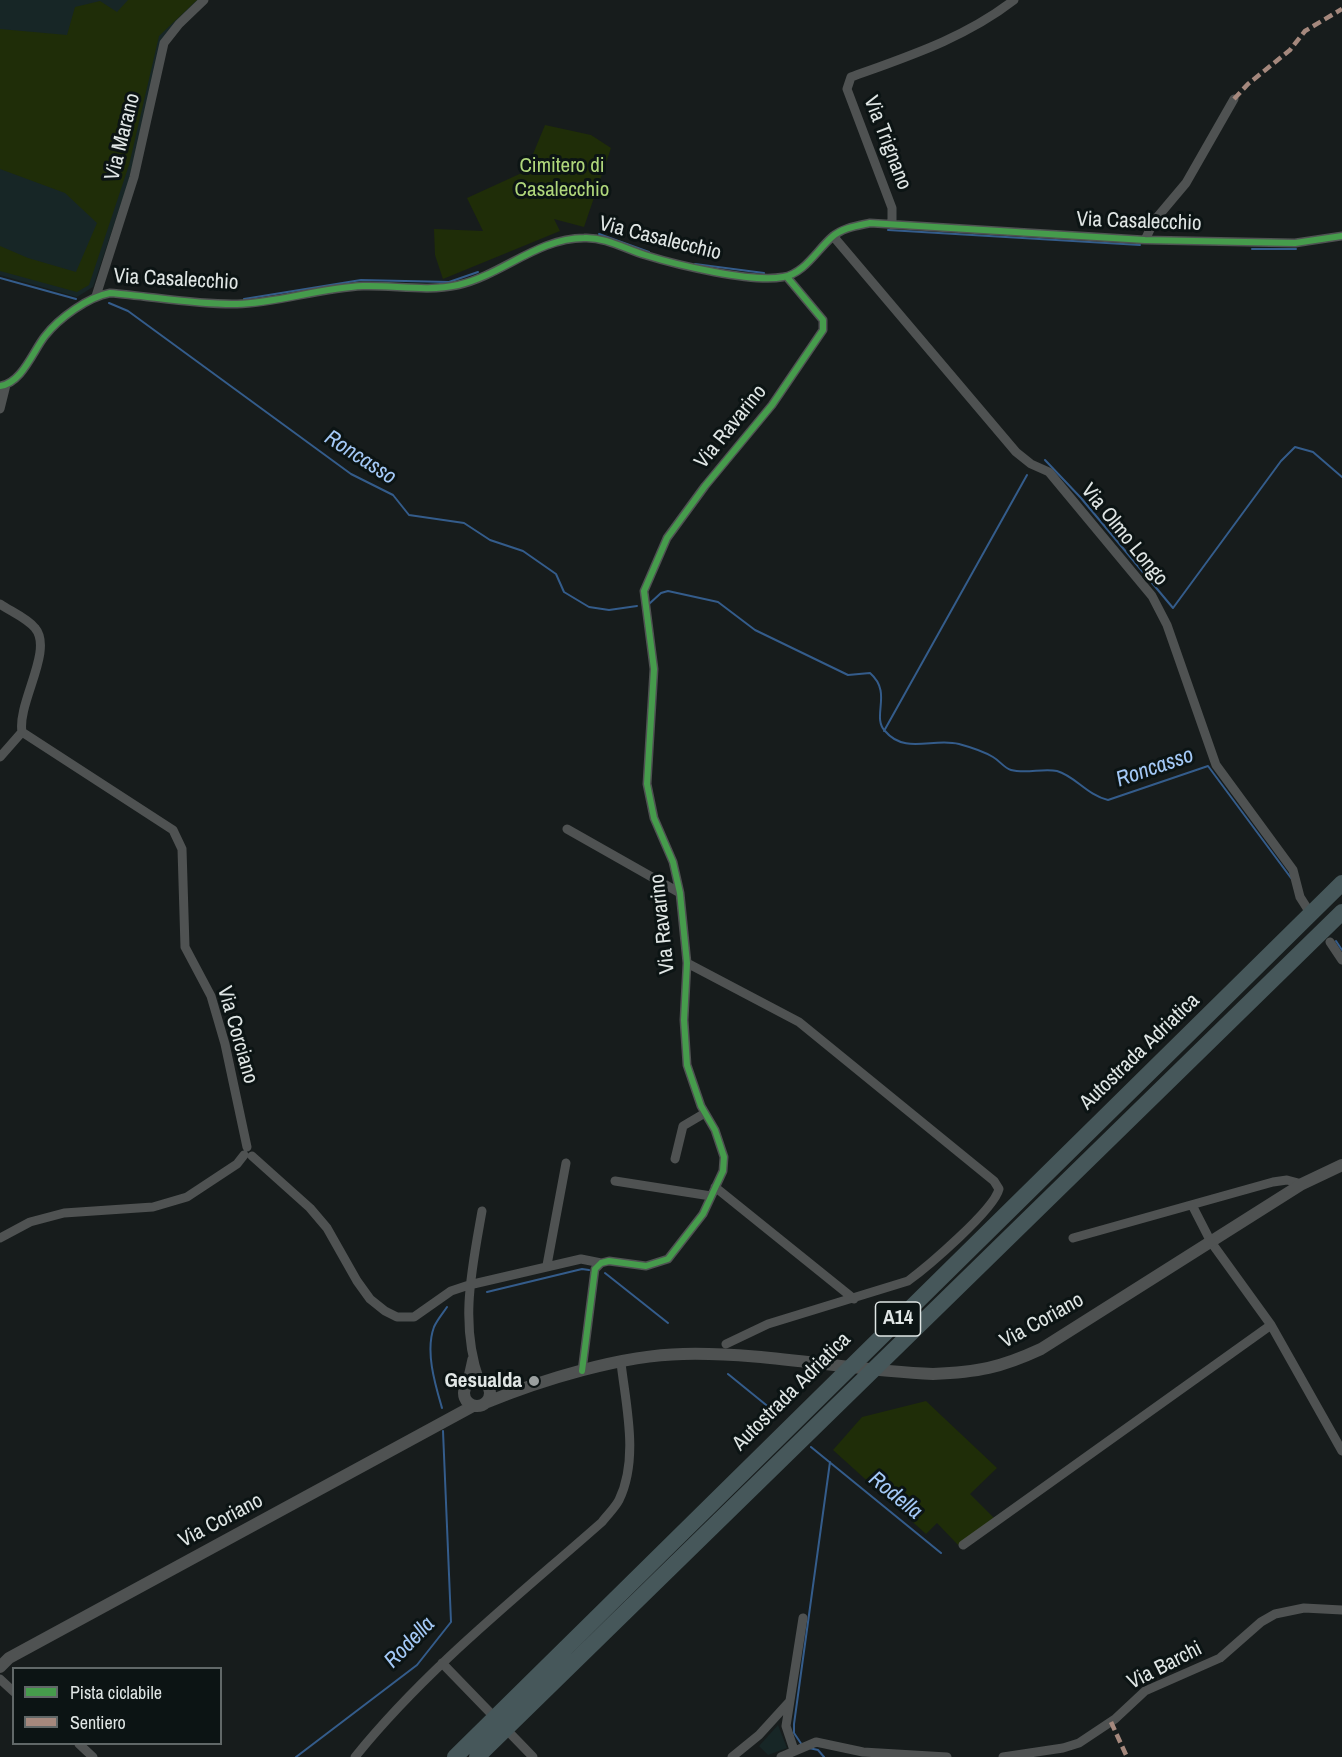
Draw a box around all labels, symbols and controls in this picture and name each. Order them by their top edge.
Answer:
street label: Via Marano [100,91,146,183]
street label: Via Trignano [858,92,916,194]
park label: Cimitero di Casalecchio [515,153,609,203]
street label: Via Casalecchio [1076,207,1202,237]
street label: Via Casalecchio [596,212,724,266]
street label: Via Casalecchio [113,264,239,296]
street label: Via Ravarino [690,380,772,474]
water label: Roncasso [319,425,401,491]
street label: Via Olmo Longo [1075,479,1173,591]
water label: Roncasso [1113,742,1197,794]
street label: Via Ravarino [645,873,681,975]
street label: Via Corciano [211,983,263,1087]
street label: Autostrada Adriatica [1075,988,1205,1116]
street label: Via Coriano [996,1288,1088,1354]
road number: A14 [876,1302,920,1336]
street label: Autostrada Adriatica [728,1328,856,1456]
place label: Gesualda [444,1368,522,1394]
marker: Gesualda [527,1374,541,1388]
water label: Rodella [863,1466,927,1526]
street label: Via Coriano [175,1488,267,1554]
water label: Rodella [379,1612,441,1674]
street label: Via Barchi [1124,1637,1206,1695]
legend [12,1667,222,1745]
text: Pista ciclabile [70,1680,162,1705]
text: Sentiero [70,1710,126,1735]

